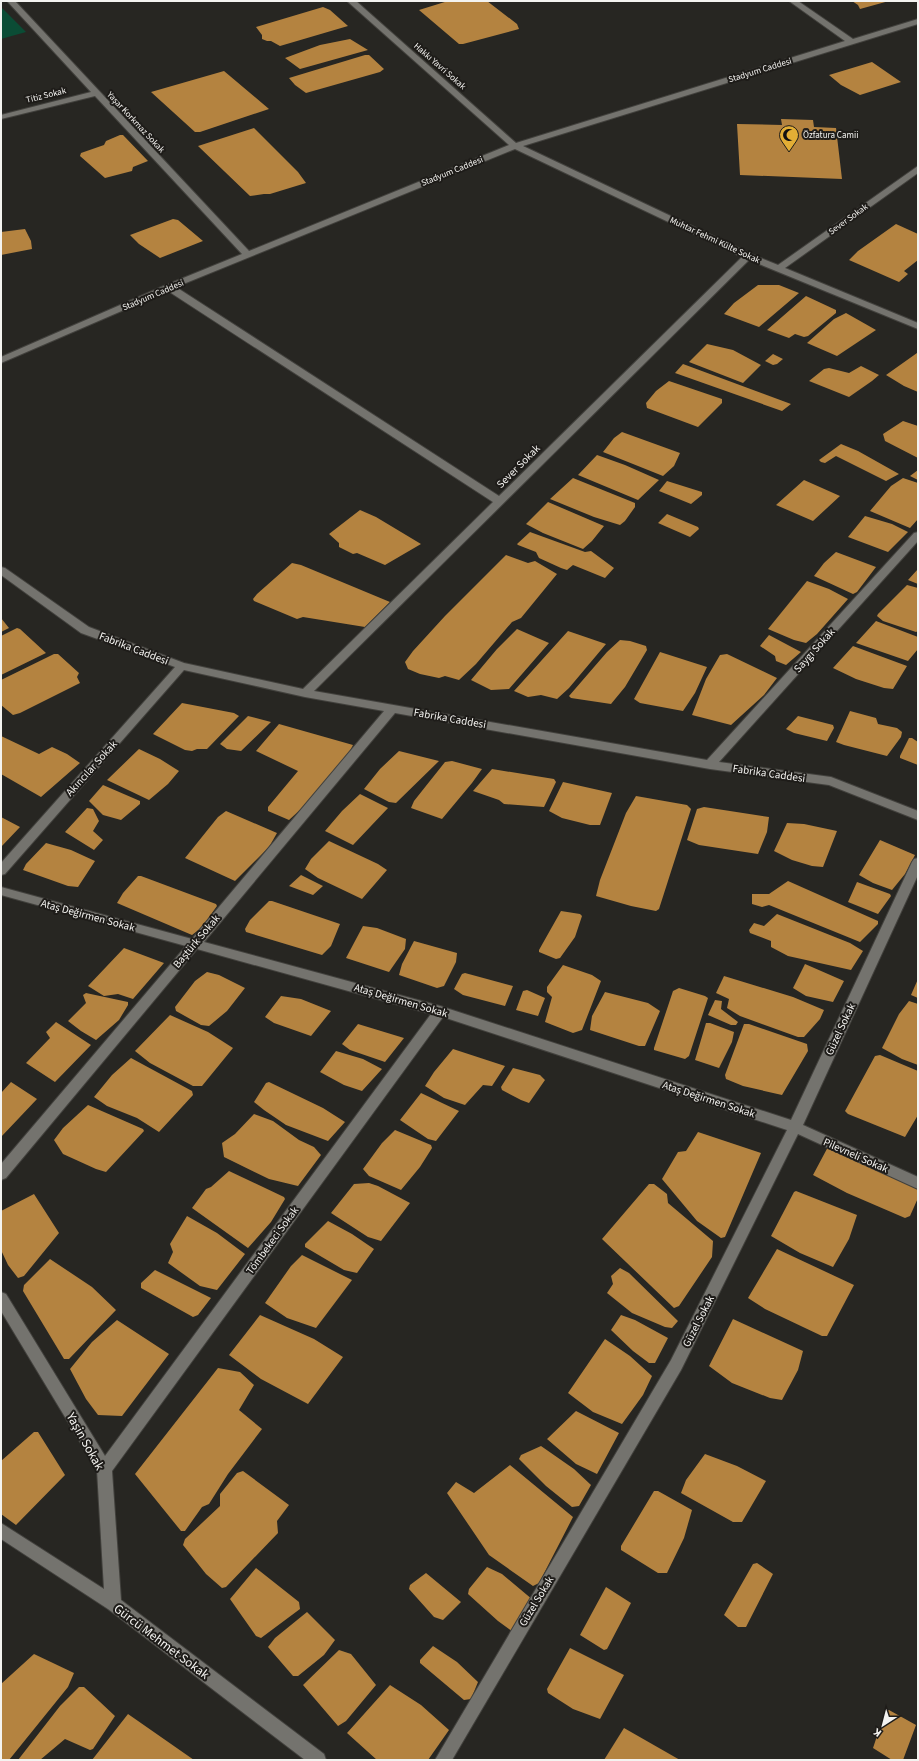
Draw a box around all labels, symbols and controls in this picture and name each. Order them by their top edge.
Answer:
street label: Hakkı Yavri Sokak [411,40,469,93]
street label: Stadyum Caddesi [727,55,793,86]
street label: Titiz Sokak [25,84,68,107]
street label: Yaşar Korkmaz Sokak [103,88,168,156]
mosque icon: Özfatura Camii [778,124,800,152]
place label: Özfatura Camii [803,129,858,142]
street label: Stadyum Caddesi [419,153,485,190]
street label: Sever Sokak [826,200,871,238]
street label: Muhtar Fehmi Külte Sokak [667,214,763,267]
street label: Stadyum Caddesi [121,277,186,314]
street label: Sever Sokak [493,441,544,492]
street label: Saygı Sokak [790,624,839,676]
street label: Fabrika Caddesi [97,628,171,669]
street label: Fabrika Caddesi [413,705,487,732]
street label: Akıncılar Sokak [62,737,121,800]
street label: Fabrika Caddesi [732,761,806,786]
street label: Ataş Değirmen Sokak [39,896,137,935]
street label: Baştürk Sokak [170,911,224,971]
street label: Ataş Değirmen Sokak [352,980,450,1021]
street label: Güzel Sokak [822,1000,859,1058]
street label: Ataş Değirmen Sokak [660,1077,758,1122]
street label: Pilevneli Sokak [821,1134,891,1177]
street label: Tömbekeci Sokak [243,1203,302,1277]
street label: Güzel Sokak [679,1292,718,1350]
street label: Yaşin Sokak [61,1408,109,1474]
street label: Güzel Sokak [516,1573,558,1629]
street label: Gürcü Mehmet Sokak [110,1600,213,1684]
north arrow [863,1705,903,1745]
text: K [870,1724,885,1741]

